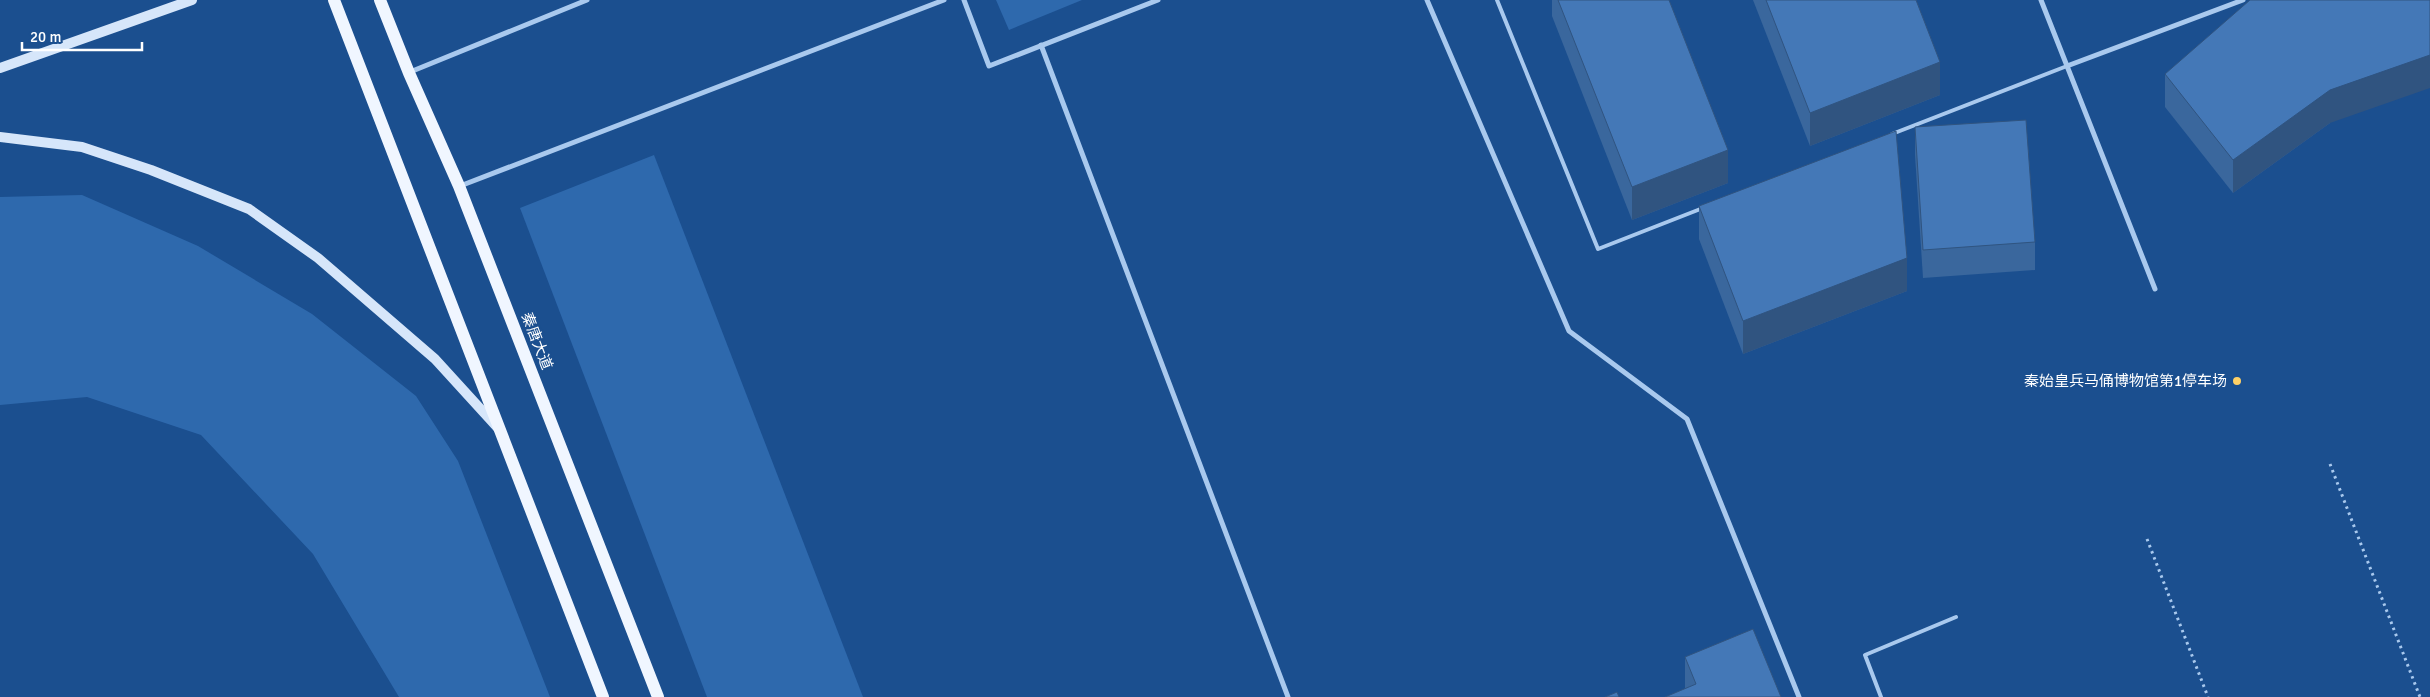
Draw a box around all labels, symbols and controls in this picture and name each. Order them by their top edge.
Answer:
scale bar [22,20,142,52]
text: 20 m [30,28,61,46]
street label: 秦唐大道 [518,310,556,372]
place label: 秦始皇兵马俑博物馆第1停车场 [2024,372,2227,390]
marker: 秦始皇兵马俑博物馆第1停车场 [2231,375,2243,387]

